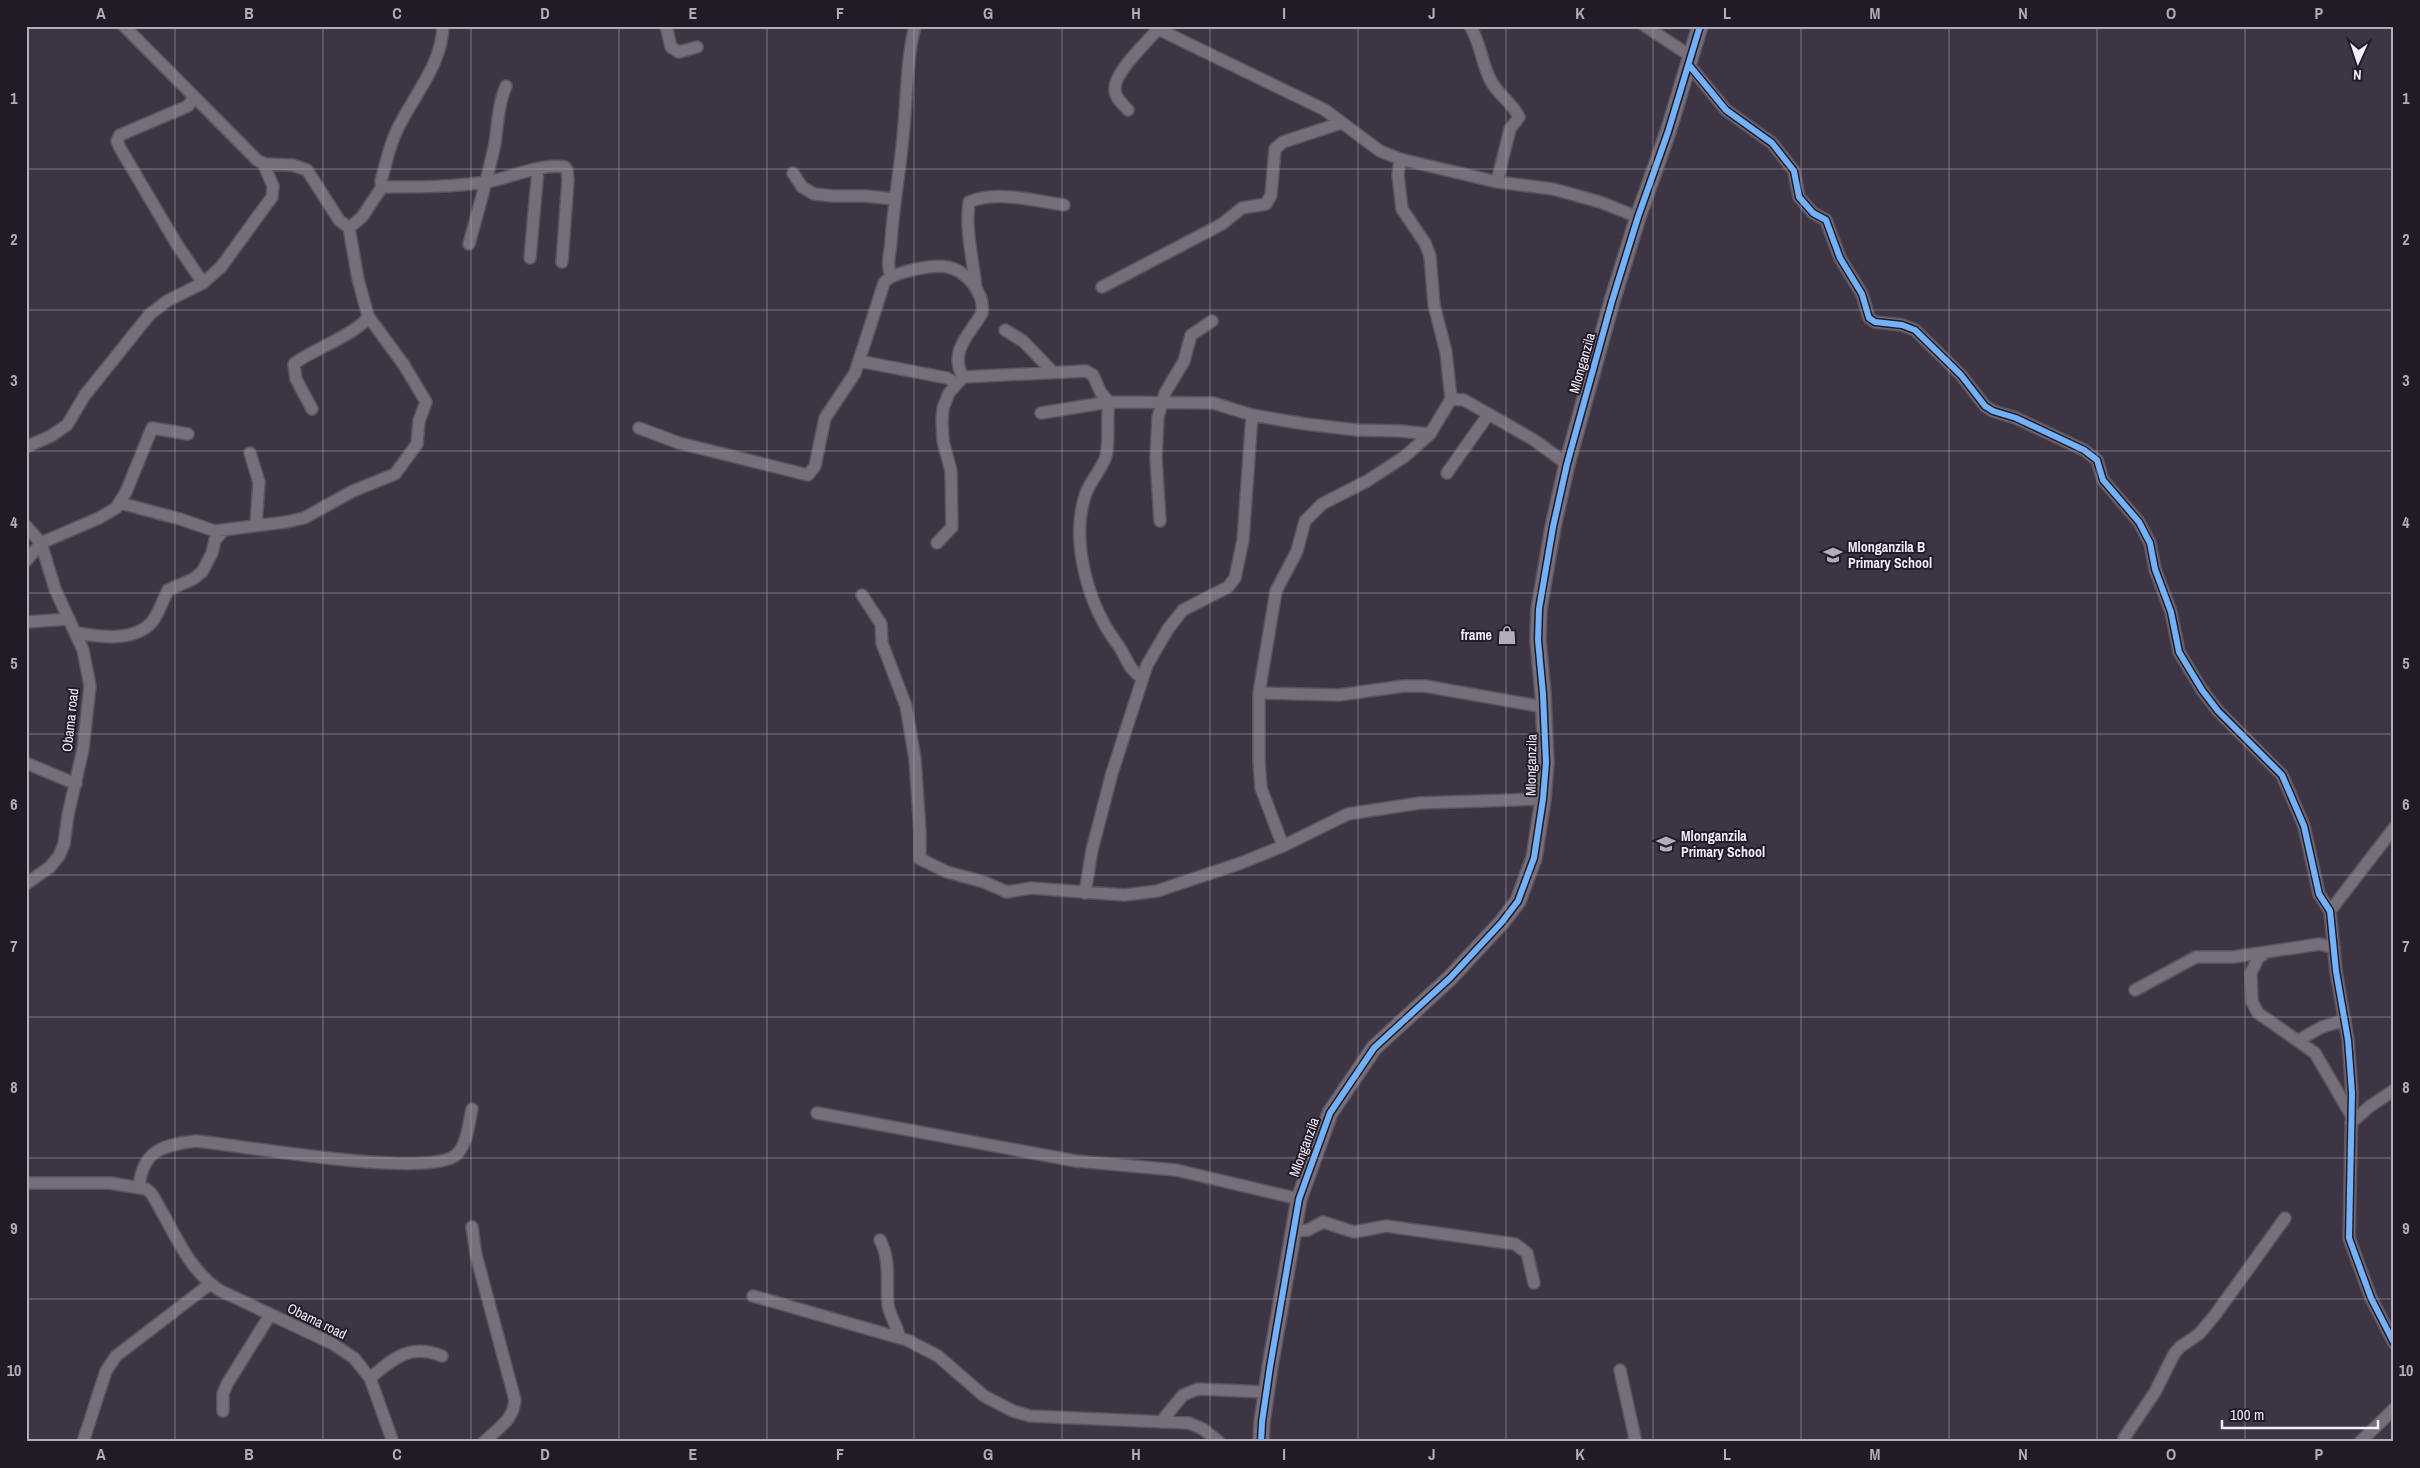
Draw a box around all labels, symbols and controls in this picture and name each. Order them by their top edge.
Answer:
text: A [96,2,106,24]
text: B [244,2,254,24]
text: C [392,2,402,24]
text: D [540,2,550,24]
text: E [689,2,698,24]
text: F [836,2,844,24]
text: G [983,2,993,24]
text: H [1131,2,1141,24]
text: I [1282,2,1286,24]
text: J [1428,2,1436,24]
text: K [1575,2,1585,24]
text: L [1723,2,1731,24]
text: M [1870,2,1881,24]
text: N [2018,2,2028,24]
text: O [2166,2,2176,24]
text: P [2315,2,2324,24]
north arrow [2332,38,2382,88]
text: N [2353,66,2362,84]
text: 1 [10,87,18,109]
text: 1 [2402,87,2410,109]
text: 2 [10,228,18,250]
text: 2 [2402,228,2410,250]
street label: Mlonganzila [1565,330,1599,395]
text: 3 [10,369,18,391]
text: 3 [2402,369,2410,391]
text: 4 [10,511,18,533]
text: 4 [2402,511,2410,533]
place label: Mlonganzila B Primary School [1848,538,1932,572]
school or university icon: Mlonganzila B Primary School [1822,544,1844,566]
shop icon: frame [1496,624,1518,646]
place label: frame [1461,626,1492,644]
text: 5 [10,652,18,674]
text: 5 [2402,652,2410,674]
street label: Obama road [58,687,82,753]
street label: Mlonganzila [1521,733,1541,796]
text: 6 [10,793,18,815]
text: 6 [2402,793,2410,815]
place label: Mlonganzila Primary School [1681,827,1765,861]
school or university icon: Mlonganzila Primary School [1655,833,1677,855]
text: 7 [10,935,18,957]
text: 7 [2402,935,2410,957]
text: 8 [10,1076,18,1098]
text: 8 [2402,1076,2410,1098]
street label: Mlonganzila [1285,1114,1323,1179]
text: 9 [10,1217,18,1239]
text: 9 [2402,1217,2410,1239]
street label: Obama road [284,1299,350,1343]
text: 10 [7,1359,21,1381]
text: 10 [2399,1359,2413,1381]
scale bar [2222,1398,2379,1430]
text: 100 m [2230,1404,2264,1425]
text: A [96,1443,106,1465]
text: B [244,1443,254,1465]
text: C [392,1443,402,1465]
text: D [540,1443,550,1465]
text: E [689,1443,698,1465]
text: F [836,1443,844,1465]
text: G [983,1443,993,1465]
text: H [1131,1443,1141,1465]
text: I [1282,1443,1286,1465]
text: J [1428,1443,1436,1465]
text: K [1575,1443,1585,1465]
text: L [1723,1443,1731,1465]
text: M [1870,1443,1881,1465]
text: N [2018,1443,2028,1465]
text: O [2166,1443,2176,1465]
text: P [2315,1443,2324,1465]

